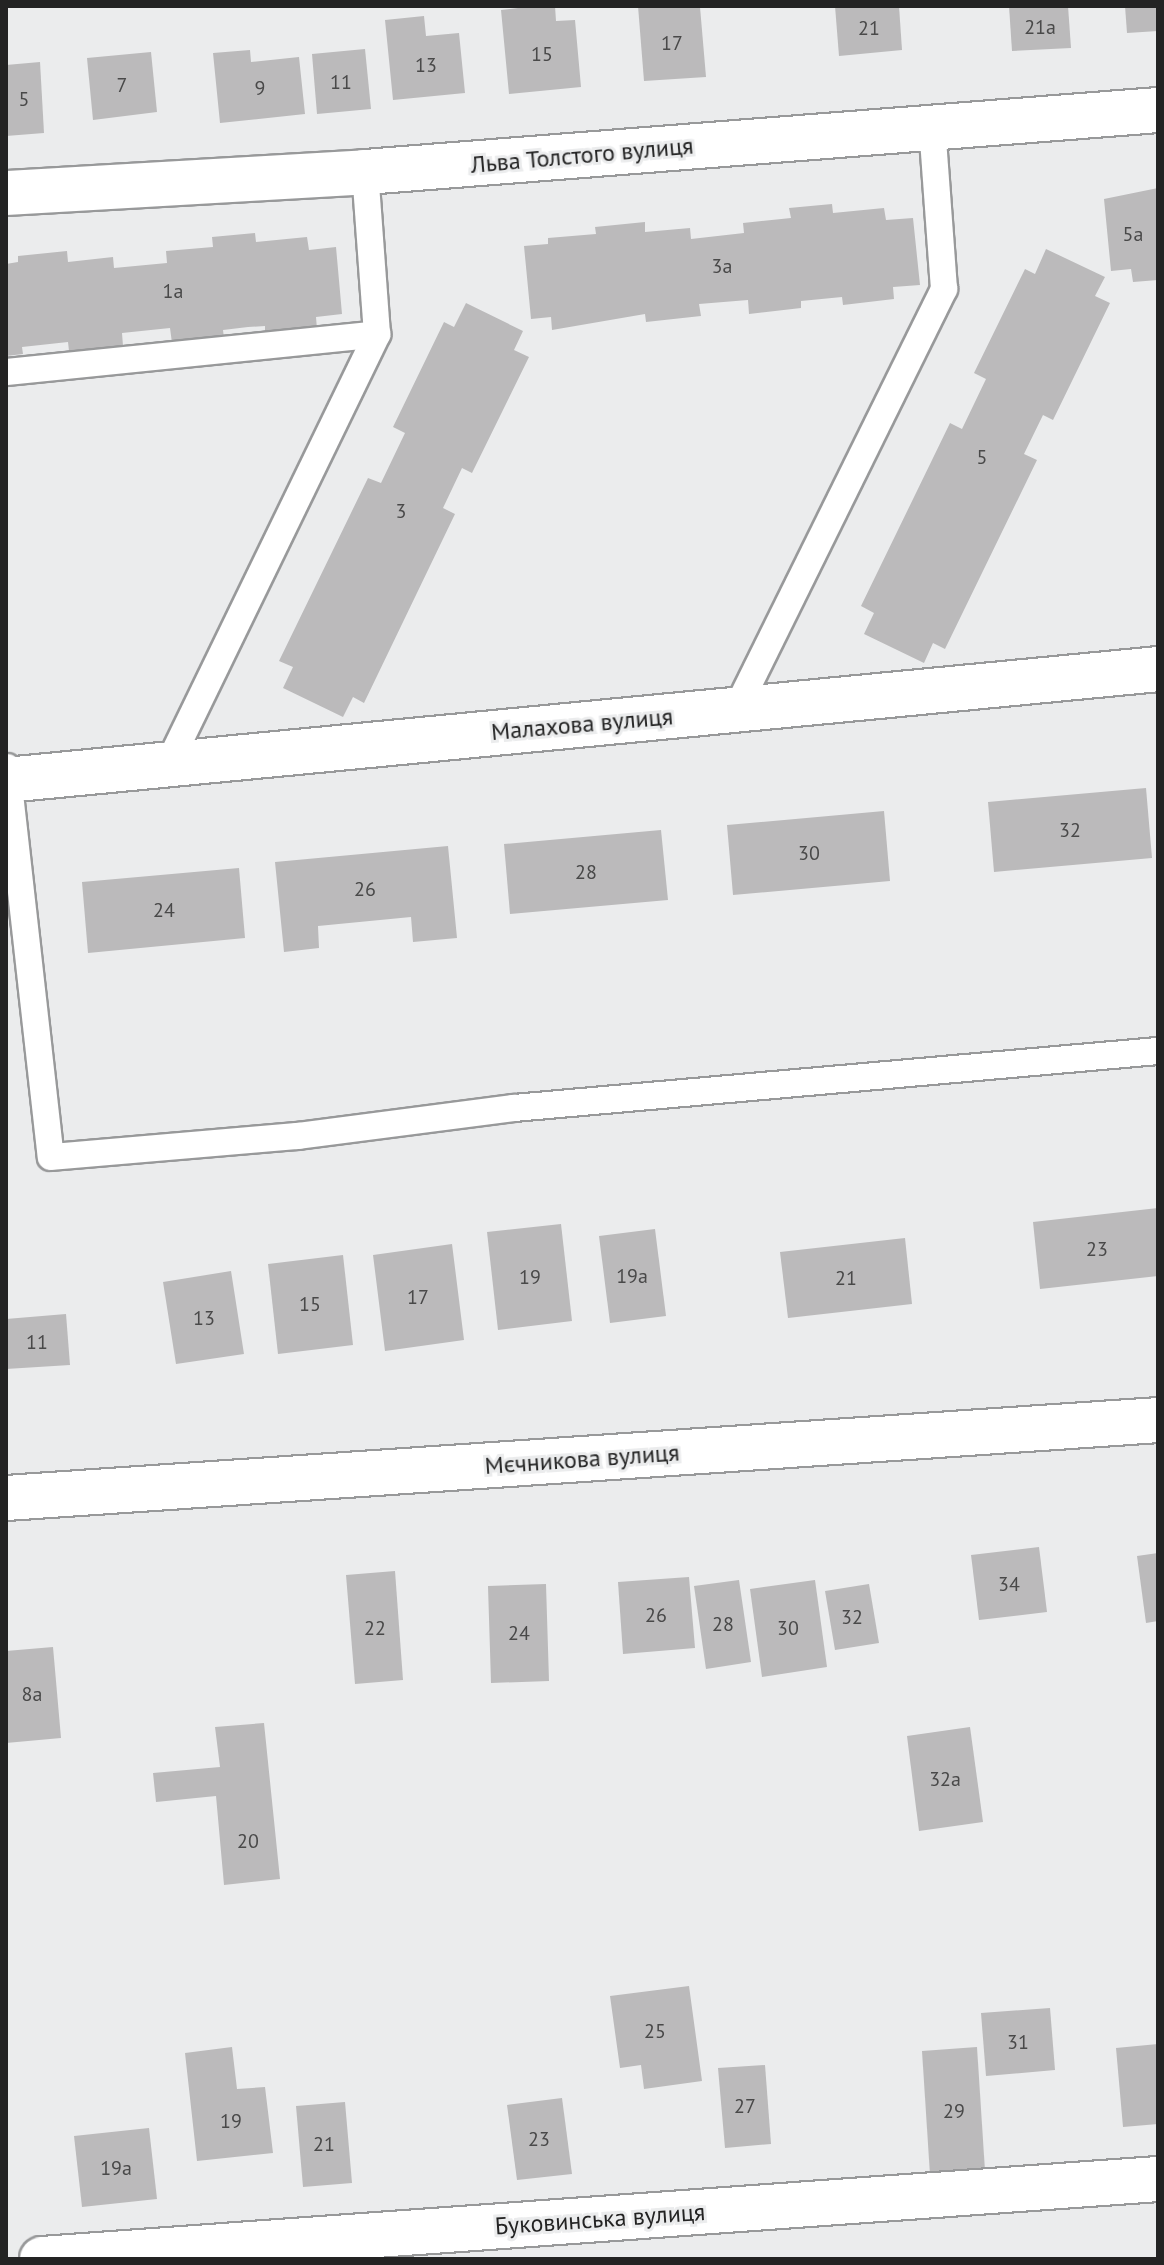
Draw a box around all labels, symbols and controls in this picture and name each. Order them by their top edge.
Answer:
house number: 21а [1024,15,1056,39]
house number: 21 [858,16,880,40]
house number: 17 [661,31,683,55]
house number: 15 [531,42,553,66]
house number: 13 [415,53,437,77]
house number: 11 [330,70,352,94]
house number: 7 [117,73,127,97]
house number: 9 [255,76,265,100]
house number: 5 [19,87,29,111]
street label: Льва Толстого вулиця [469,131,695,179]
house number: 5а [1123,222,1143,246]
house number: 3а [712,254,732,278]
house number: 1а [163,279,183,303]
house number: 5 [977,445,987,469]
house number: 3 [396,499,406,523]
street label: Малахова вулиця [490,702,674,746]
house number: 32 [1059,818,1081,842]
house number: 30 [798,841,820,865]
house number: 28 [575,860,597,884]
house number: 26 [354,877,376,901]
house number: 24 [153,898,175,922]
house number: 23 [1086,1237,1108,1261]
house number: 19а [616,1264,648,1288]
house number: 19 [519,1265,541,1289]
house number: 21 [835,1266,857,1290]
house number: 17 [407,1285,429,1309]
house number: 15 [299,1292,321,1316]
house number: 13 [193,1306,215,1330]
house number: 11 [26,1330,48,1354]
street label: Мєчникова вулиця [484,1438,680,1480]
house number: 34 [998,1572,1020,1596]
house number: 26 [645,1603,667,1627]
house number: 32 [841,1605,863,1629]
house number: 28 [712,1612,734,1636]
house number: 22 [364,1616,386,1640]
house number: 30 [777,1616,799,1640]
house number: 24 [508,1621,530,1645]
house number: 8а [22,1682,42,1706]
house number: 32а [929,1767,961,1791]
house number: 20 [237,1829,259,1853]
house number: 25 [644,2019,666,2043]
house number: 31 [1007,2030,1029,2054]
house number: 27 [734,2094,756,2118]
house number: 29 [943,2099,965,2123]
house number: 19 [220,2109,242,2133]
house number: 23 [528,2127,550,2151]
house number: 21 [313,2132,335,2156]
house number: 19а [100,2156,132,2180]
street label: Буковинська вулиця [494,2197,706,2241]

